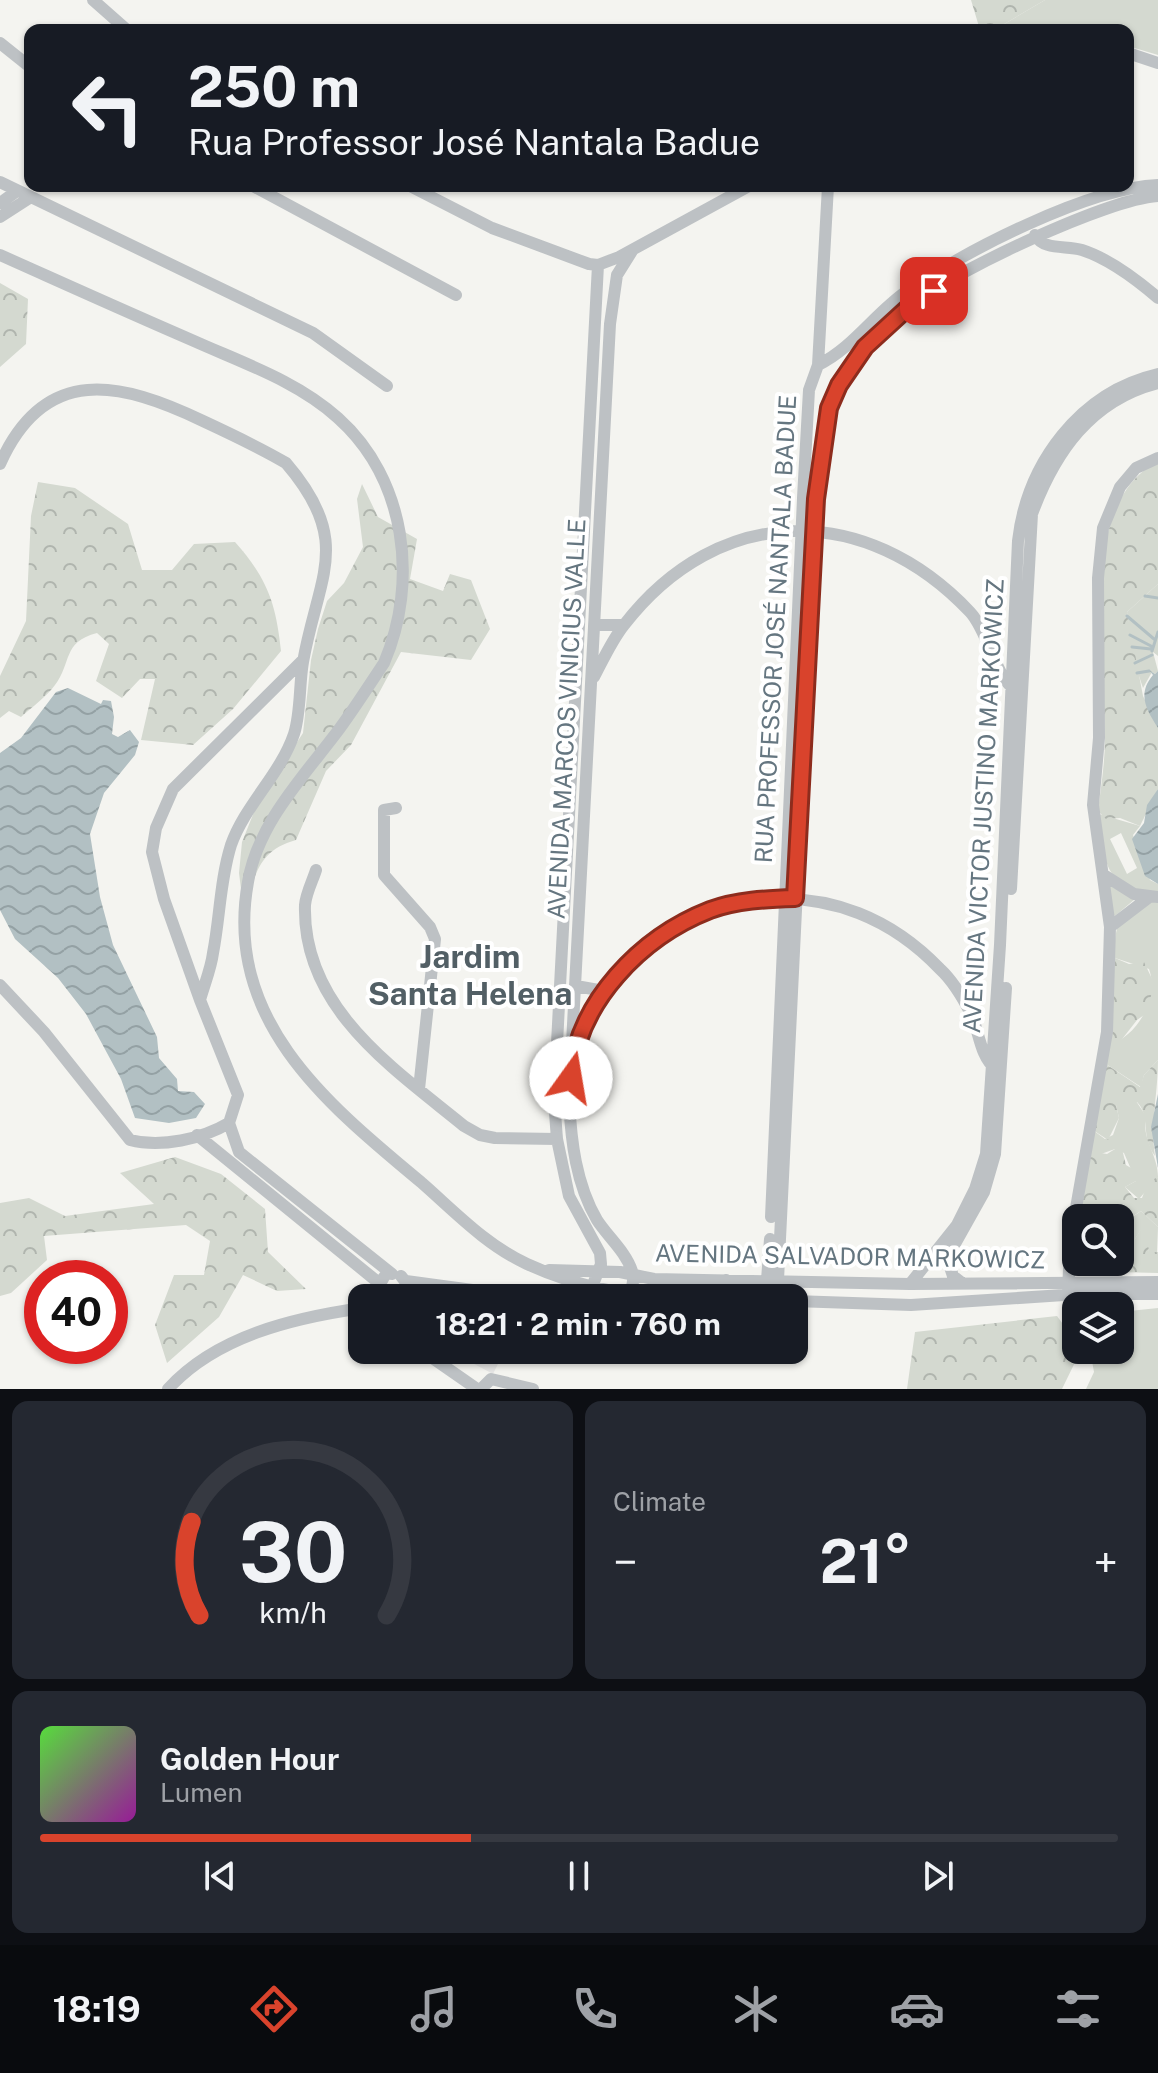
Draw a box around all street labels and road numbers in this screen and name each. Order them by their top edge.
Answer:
street label: RUA PROFESSOR JOSÉ NANTALA BADUE [749,394,801,864]
street label: AVENIDA MARCOS VINICIUS VALLE [542,518,590,920]
street label: AVENIDA VICTOR JUSTINO MARKOWICZ [957,578,1009,1034]
street label: AVENIDA SALVADOR MARKOWICZ [655,1239,1045,1273]

